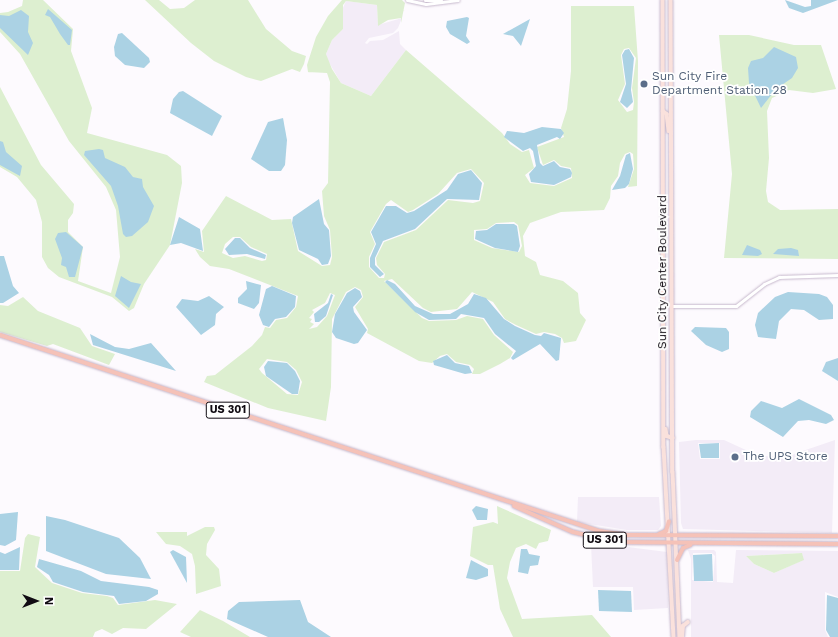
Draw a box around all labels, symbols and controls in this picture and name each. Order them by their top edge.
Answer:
place label: Sun City Fire Department Station 28 [652,70,787,98]
marker: Sun City Fire Department Station 28 [639,79,649,89]
street label: Sun City Center Boulevard [656,195,670,349]
road number: US 301 [205,401,251,419]
place label: The UPS Store [743,450,828,464]
marker: The UPS Store [730,452,740,462]
road number: US 301 [582,531,628,549]
north arrow [16,581,56,621]
text: N [42,597,55,605]

